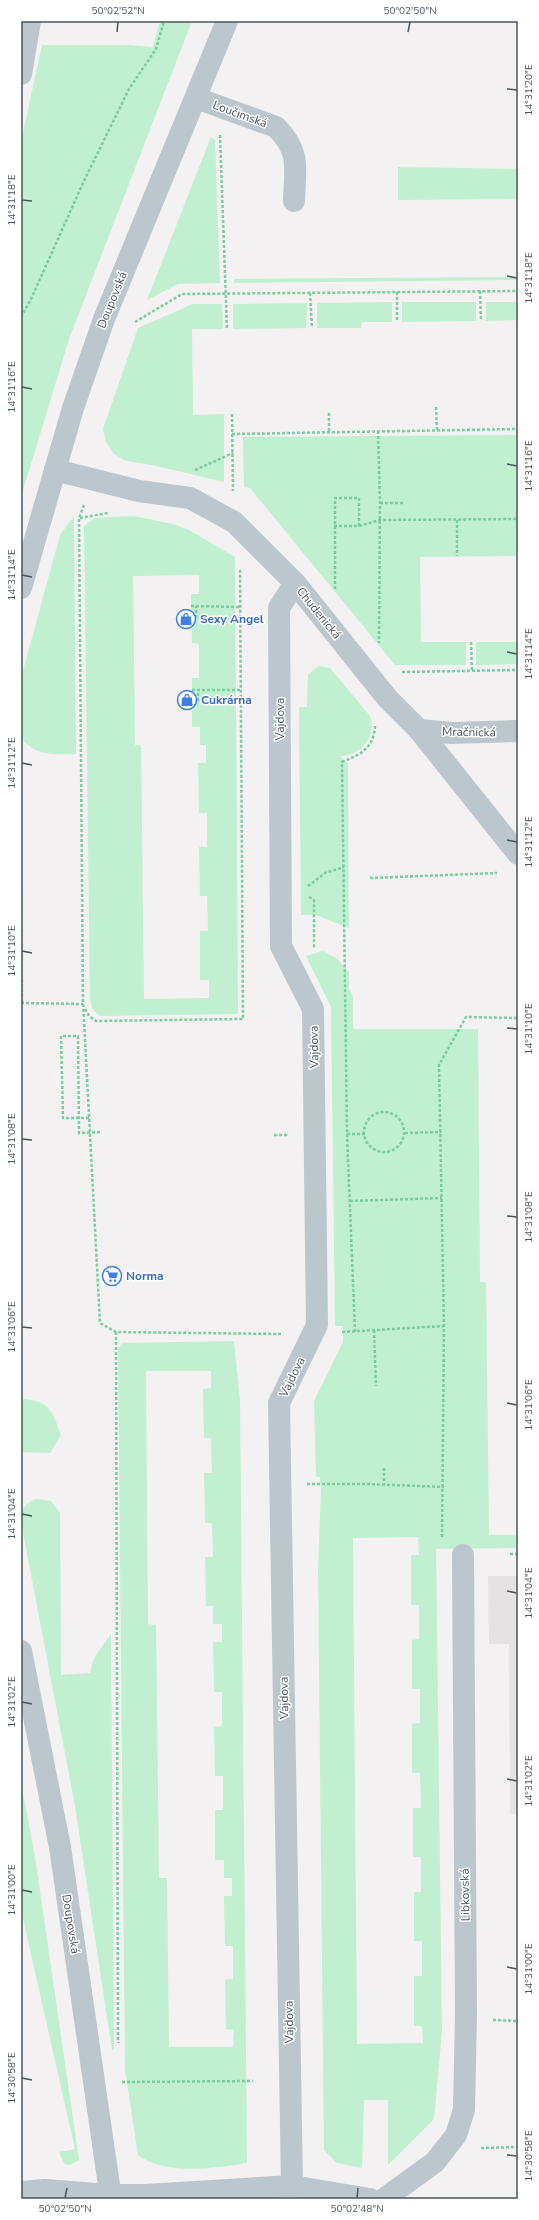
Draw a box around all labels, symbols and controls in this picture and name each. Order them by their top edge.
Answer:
text: 50°02'52"N [91,4,145,18]
text: 50°02'50"N [383,4,437,18]
text: 14°31'20"E [522,64,536,116]
street label: Loučimská [211,97,269,131]
text: 14°31'18"E [5,174,19,226]
text: 14°31'18"E [522,252,536,304]
street label: Doupovská [93,269,131,331]
text: 14°31'16"E [5,361,19,413]
text: 14°31'16"E [522,440,536,492]
text: 14°31'14"E [5,549,19,601]
street label: Chudenická [293,584,345,642]
shop icon: Sexy Angel [175,608,197,630]
place label: Sexy Angel [200,611,264,627]
text: 14°31'14"E [522,628,536,680]
shop icon: Cukrárna [176,689,198,711]
place label: Cukrárna [201,692,252,708]
street label: Vajdova [272,698,288,741]
street label: Mračnická [442,724,496,740]
text: 14°31'12"E [5,737,19,789]
text: 14°31'12"E [522,816,536,868]
text: 14°31'10"E [5,925,19,977]
text: 14°31'10"E [522,1003,536,1055]
street label: Vajdova [306,1025,322,1070]
text: 14°31'08"E [5,1113,19,1165]
text: 14°31'08"E [522,1191,536,1243]
supermarket icon: Norma [101,1265,123,1287]
place label: Norma [126,1268,164,1284]
text: 14°31'06"E [5,1301,19,1353]
street label: Vajdova [275,1354,309,1401]
text: 14°31'06"E [522,1379,536,1431]
text: 14°31'04"E [5,1488,19,1540]
text: 14°31'04"E [522,1567,536,1619]
text: 14°31'02"E [5,1676,19,1728]
street label: Vajdova [276,1676,292,1721]
text: 14°31'02"E [522,1755,536,1807]
text: 14°31'00"E [5,1864,19,1916]
street label: Libkovská [457,1868,473,1922]
street label: Doupovská [58,1893,84,1955]
text: 14°31'00"E [522,1943,536,1995]
street label: Vajdova [281,2000,297,2045]
text: 14°30'58"E [5,2052,19,2104]
text: 14°30'58"E [522,2130,536,2182]
text: 50°02'50"N [38,2202,92,2216]
text: 50°02'48"N [330,2202,384,2216]

